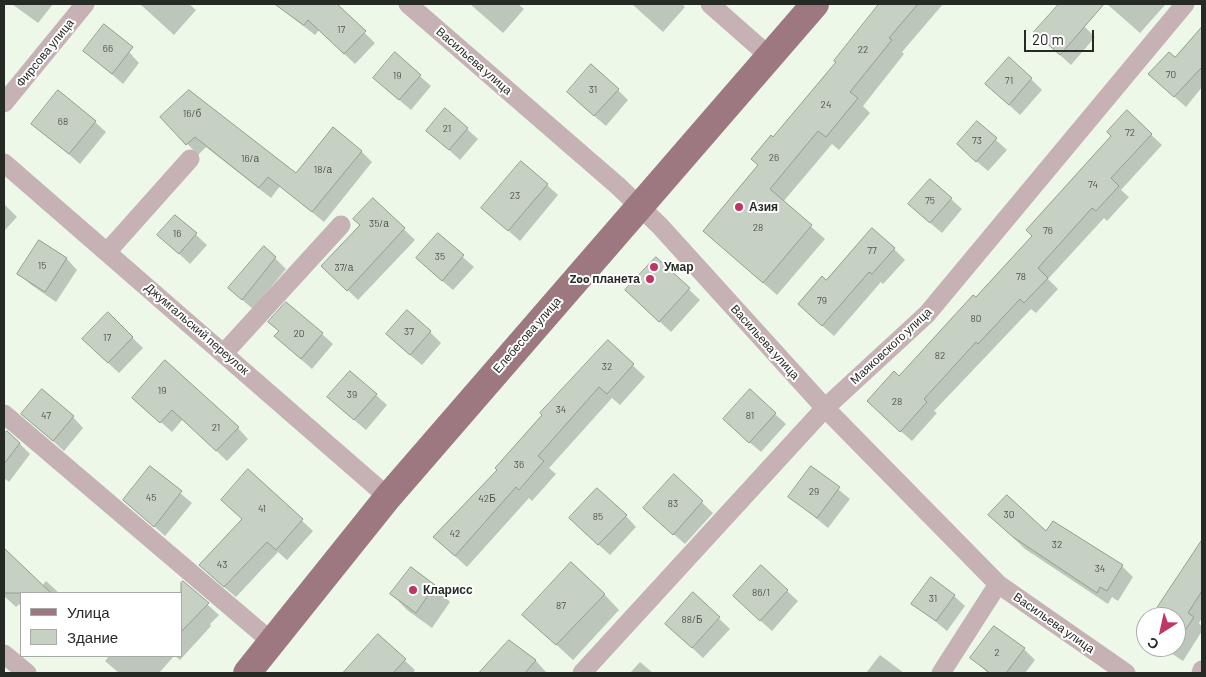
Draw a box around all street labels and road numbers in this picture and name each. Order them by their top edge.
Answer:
street label: Фирсова улица [13,16,77,90]
street label: Васильева улица [433,24,515,98]
street label: Джумгальский переулок [142,280,252,378]
street label: Елебесова улица [490,294,564,376]
street label: Васильева улица [728,302,802,382]
street label: Маяковского улица [847,305,935,387]
street label: Васильева улица [1011,590,1097,656]

